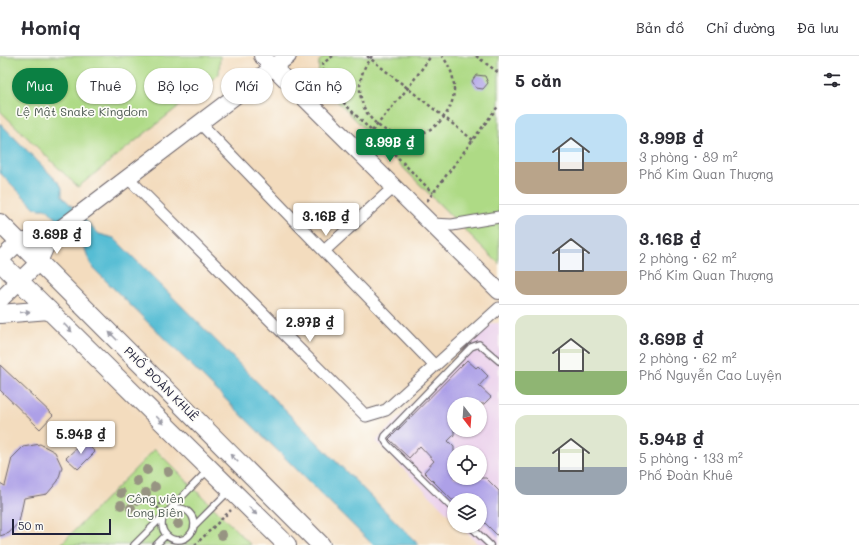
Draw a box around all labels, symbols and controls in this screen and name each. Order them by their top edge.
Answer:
text: Homiq [20,15,81,40]
text: Bản đồ [636,18,684,37]
text: Chỉ đường [706,18,775,37]
text: Đã lưu [797,18,839,37]
chip: Mua [12,68,68,104]
chip: Thuê [76,68,136,104]
chip: Bộ lọc [144,68,213,104]
chip: Mới [221,68,273,104]
chip: Căn hộ [281,68,356,104]
text: 5 căn [515,69,561,91]
icon: filters [821,69,843,91]
park label: Lệ Mật Snake Kingdom [16,103,148,119]
text: 3.99B ₫ [639,126,704,148]
pin: 3.99B ₫ [353,129,427,163]
icon: home [547,130,595,178]
text: 3.99B ₫ [365,133,415,150]
text: 3 phòng · 89 m² [639,148,738,165]
text: Phố Kim Quan Thượng [639,165,773,182]
pin: 3.16B ₫ [289,203,363,237]
text: 3.16B ₫ [302,207,350,224]
pin: 3.69B ₫ [20,221,94,255]
text: 3.69B ₫ [32,225,82,242]
text: 3.16B ₫ [639,227,701,249]
icon: home [547,231,595,279]
text: 2 phòng · 62 m² [639,249,737,266]
text: Phố Kim Quan Thượng [639,266,773,283]
one-way arrow [19,309,31,316]
pin: 2.97B ₫ [273,309,347,343]
text: 2.97B ₫ [286,313,334,330]
one-way arrow [63,323,73,333]
text: 3.69B ₫ [639,327,704,349]
one-way arrow [108,331,118,341]
icon: home [547,331,595,379]
street label: PHỐ ĐOÀN KHUÊ [121,343,202,424]
text: 2 phòng · 62 m² [639,349,737,366]
text: Phố Nguyễn Cao Luyện [639,366,782,383]
north arrow [447,397,487,437]
map controls [447,397,487,533]
one-way arrow [155,415,165,425]
pin: 5.94B ₫ [44,421,118,455]
text: 5.94B ₫ [56,425,106,442]
text: 5.94B ₫ [639,427,704,449]
icon: home [547,431,595,479]
button: locate [447,445,487,485]
text: 5 phòng · 133 m² [639,449,743,466]
one-way arrow [229,453,239,463]
text: Phố Đoàn Khuê [639,466,733,483]
park label: Công viên Long Biên [126,490,184,520]
button: layers [447,493,487,533]
one-way arrow [248,506,258,516]
scale bar [12,517,111,536]
text: 50 m [18,518,44,533]

